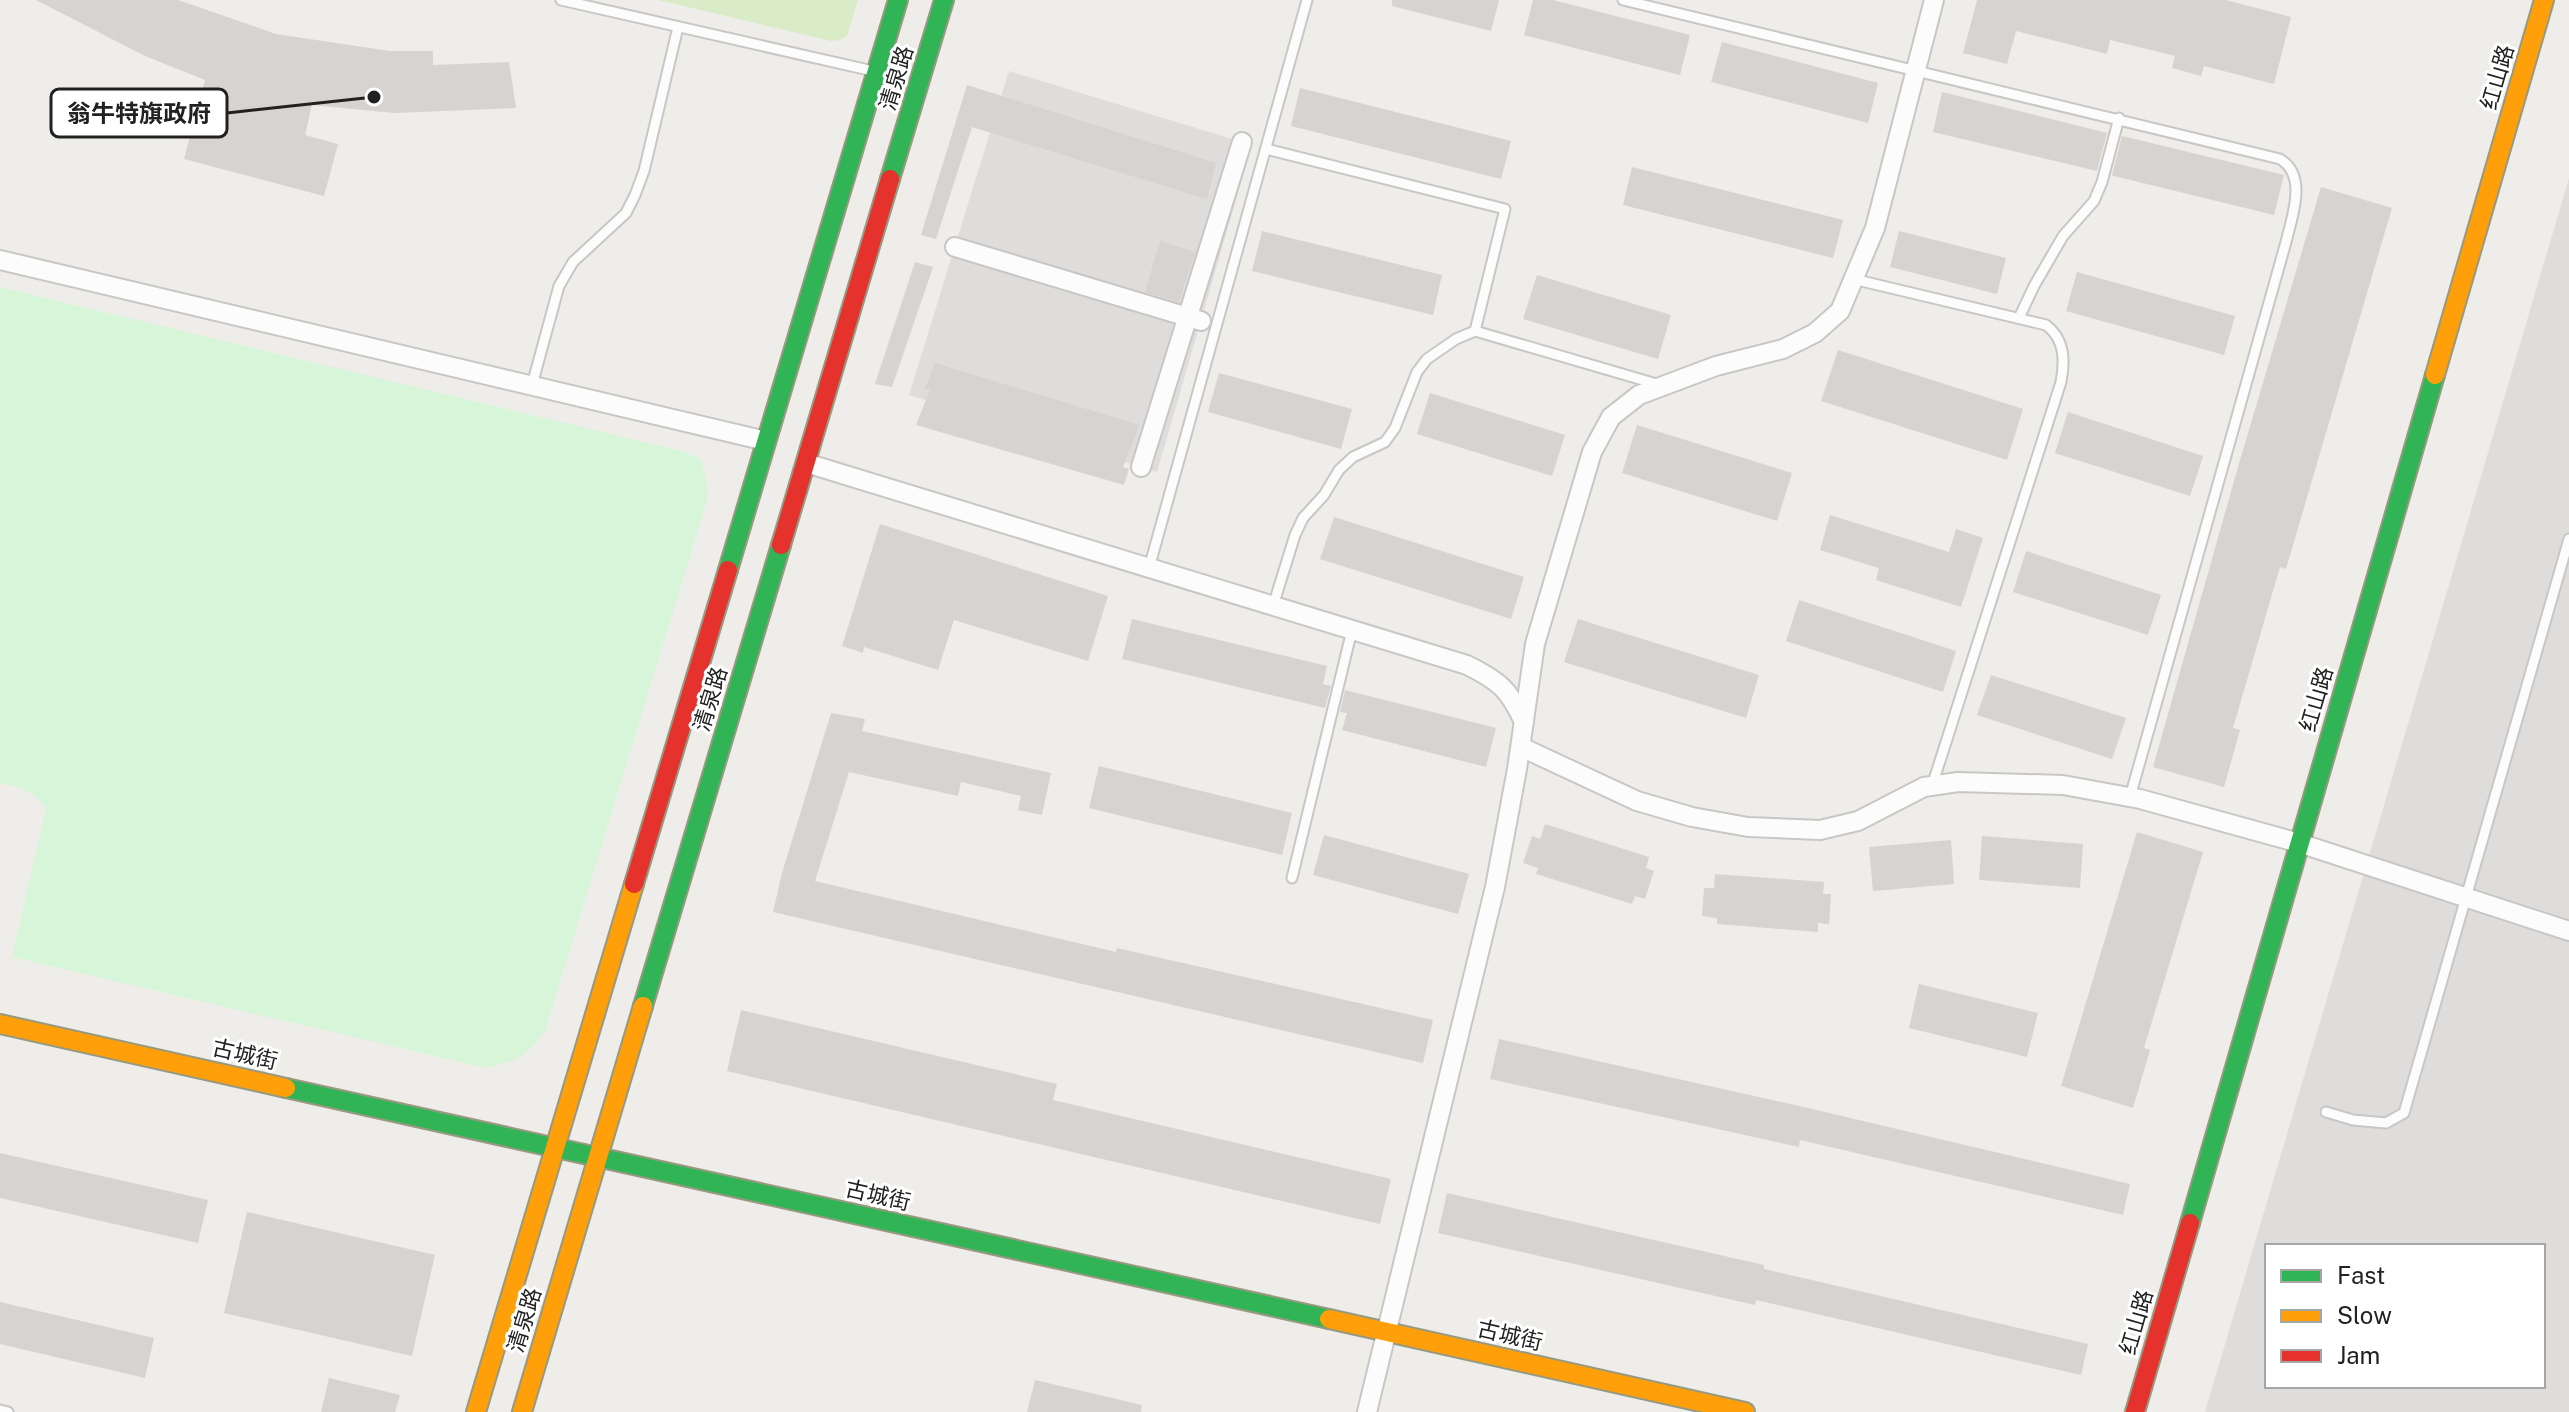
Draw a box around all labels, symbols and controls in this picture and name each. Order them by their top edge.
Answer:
street label: 红山路 [2475,42,2519,112]
street label: 清泉路 [874,43,918,113]
callout: 翁牛特旗政府 [51,89,227,137]
text: 翁牛特旗政府 [67,99,211,127]
street label: 清泉路 [688,664,732,734]
street label: 红山路 [2294,664,2338,734]
street label: 古城街 [210,1034,280,1074]
street label: 古城街 [843,1175,913,1215]
legend [2265,1244,2545,1388]
text: Fast [2337,1261,2385,1289]
street label: 清泉路 [502,1285,546,1355]
street label: 红山路 [2114,1287,2158,1357]
text: Slow [2337,1301,2392,1329]
street label: 古城街 [1475,1315,1545,1355]
text: Jam [2337,1341,2380,1369]

